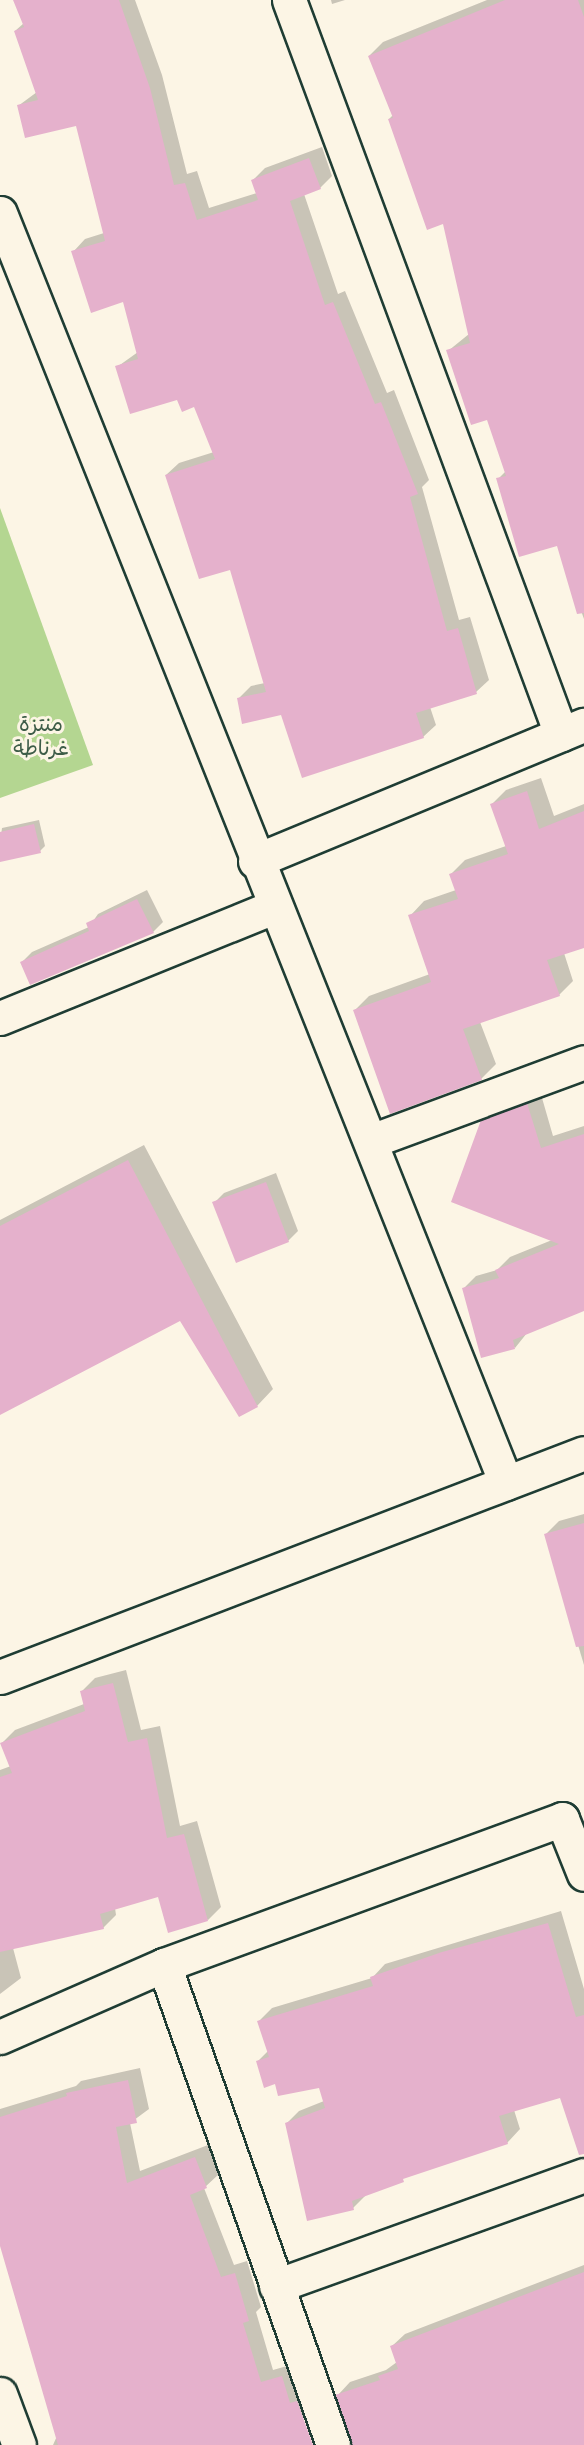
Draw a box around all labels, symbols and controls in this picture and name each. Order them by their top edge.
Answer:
park label: منتزة غرناطة [13,715,69,765]

